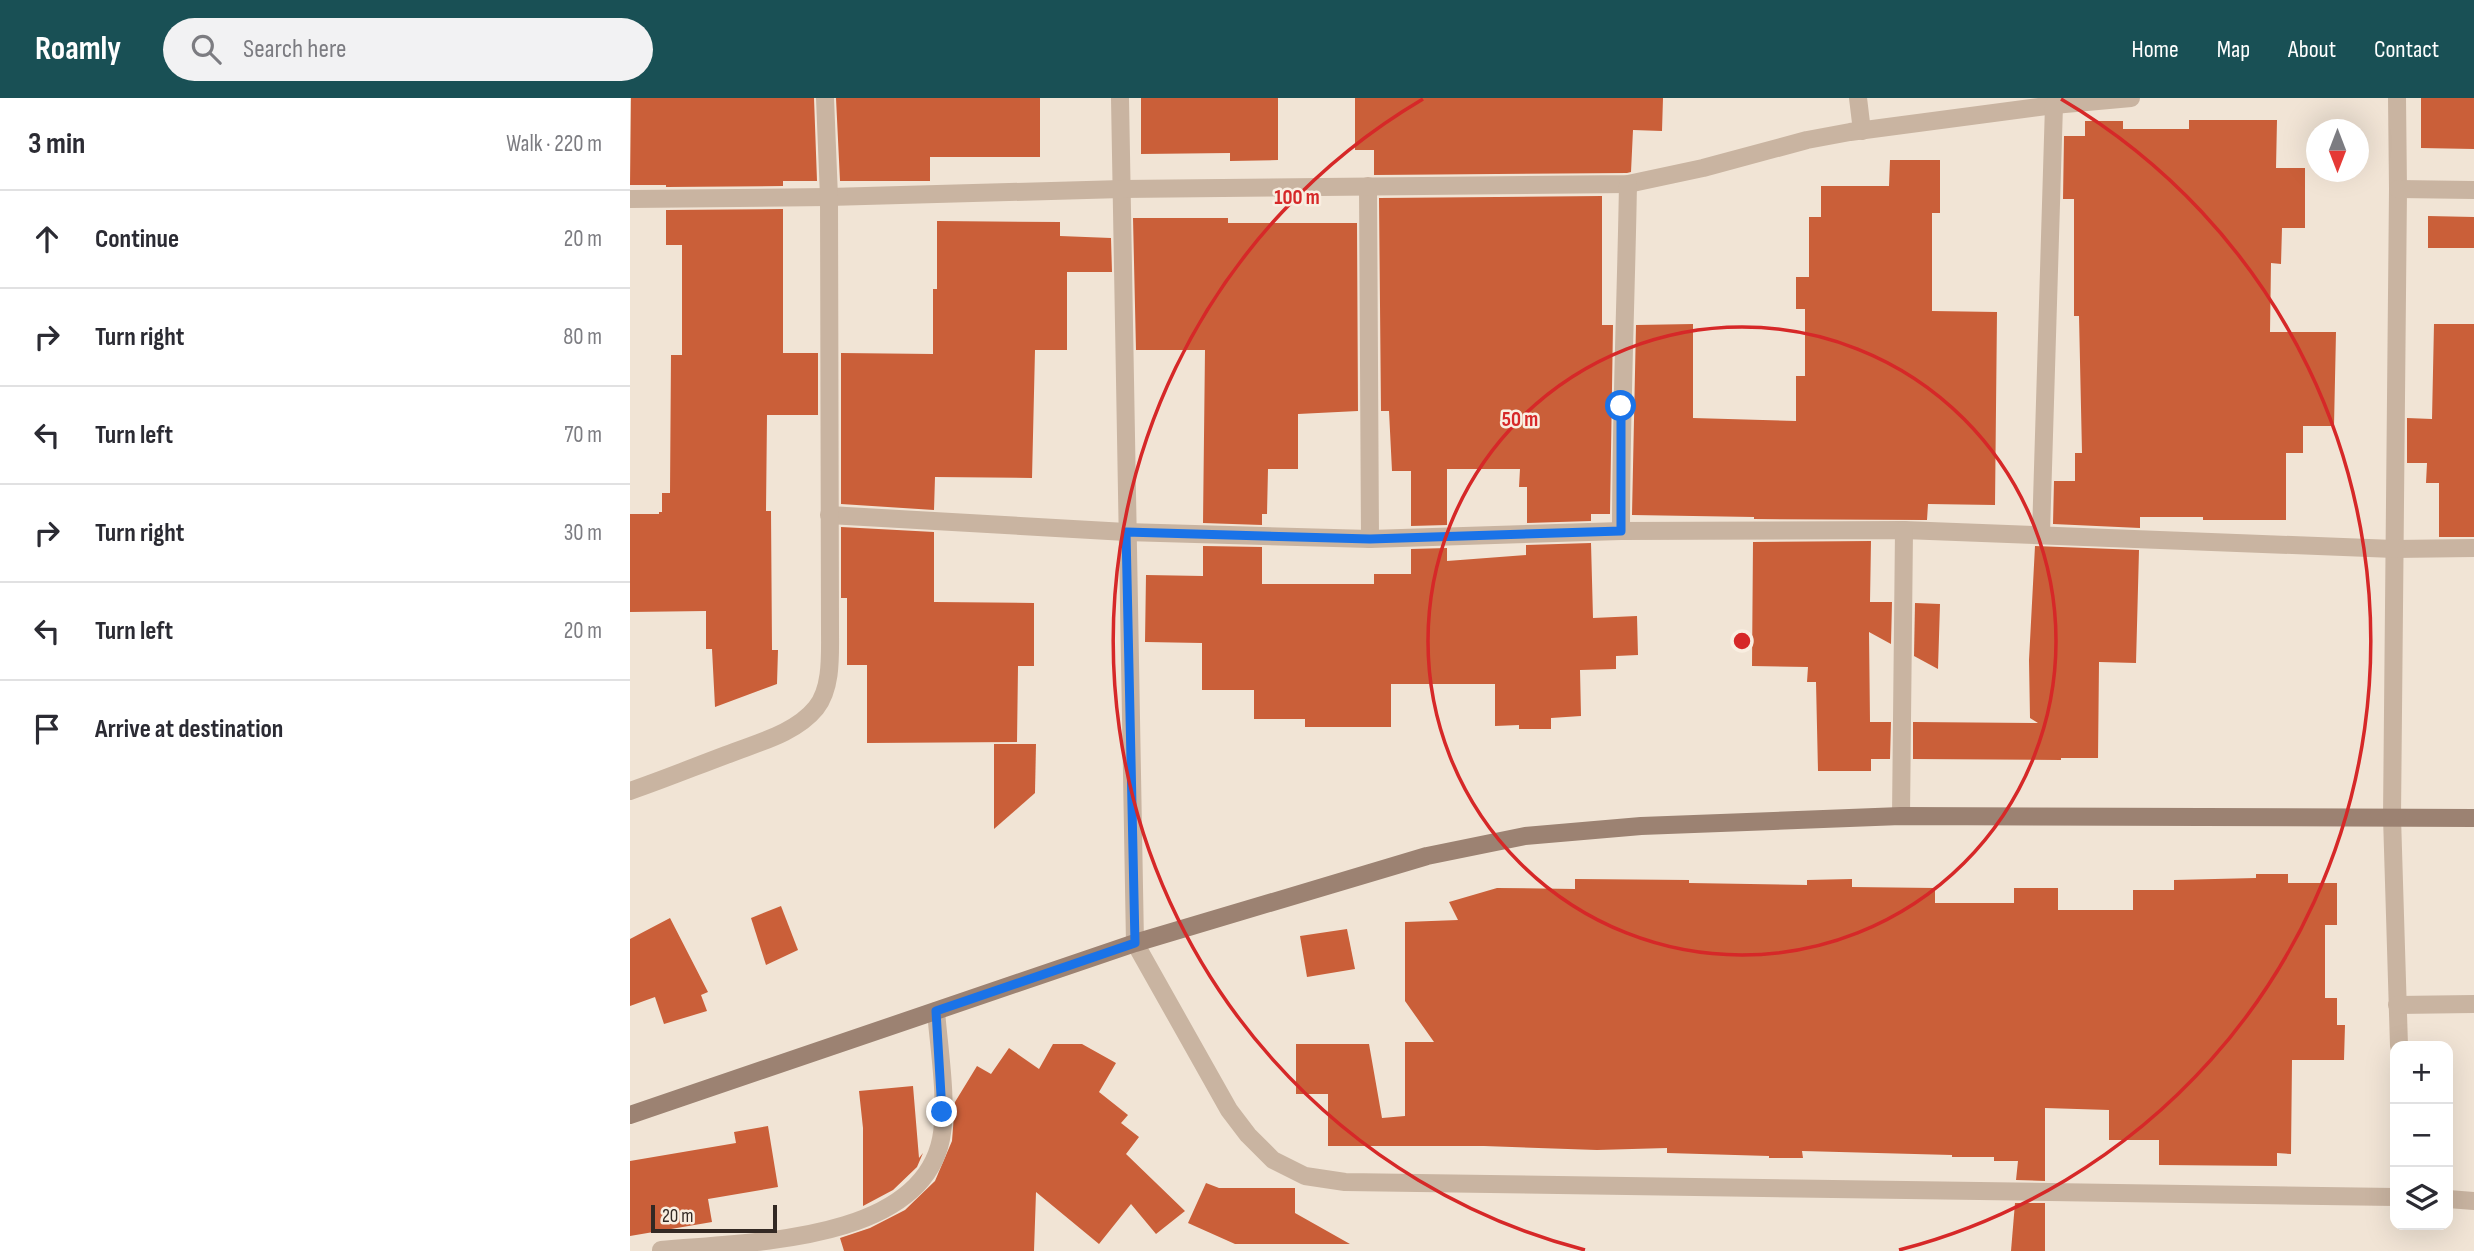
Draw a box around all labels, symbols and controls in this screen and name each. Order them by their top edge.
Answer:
search box [163,18,653,81]
text: Roamly [35,29,121,69]
icon: search [187,30,225,68]
text: Search here [243,34,346,65]
text: Home [2131,35,2179,64]
text: Map [2217,35,2250,64]
text: About [2288,35,2336,64]
text: Contact [2374,35,2439,64]
north arrow [2306,119,2369,182]
text: 3 min [28,126,85,162]
text: Walk · 220 m [506,130,602,158]
text: 100 m [1274,185,1320,210]
icon: ahead [28,220,66,258]
text: Continue [95,224,179,255]
text: 20 m [564,225,602,253]
icon: right [28,318,66,356]
text: Turn right [95,322,184,353]
text: 80 m [563,323,602,351]
route start [1605,390,1636,421]
text: 50 m [1502,407,1538,432]
icon: left [28,416,66,454]
text: Turn left [95,420,173,451]
text: 70 m [564,421,602,449]
icon: right [28,514,66,552]
text: Turn right [95,518,184,549]
text: 30 m [564,519,602,547]
icon: left [28,612,66,650]
text: Turn left [95,616,173,647]
text: 20 m [564,617,602,645]
centre of rings [1730,629,1754,653]
icon: arrive [28,710,66,748]
text: Arrive at destination [95,714,283,745]
map controls [2390,1041,2453,1230]
button: + [2390,1041,2453,1104]
route end [926,1096,957,1127]
button: − [2390,1104,2453,1167]
button: layers [2390,1167,2453,1230]
scale bar [651,1202,777,1234]
text: 20 m [662,1205,694,1228]

